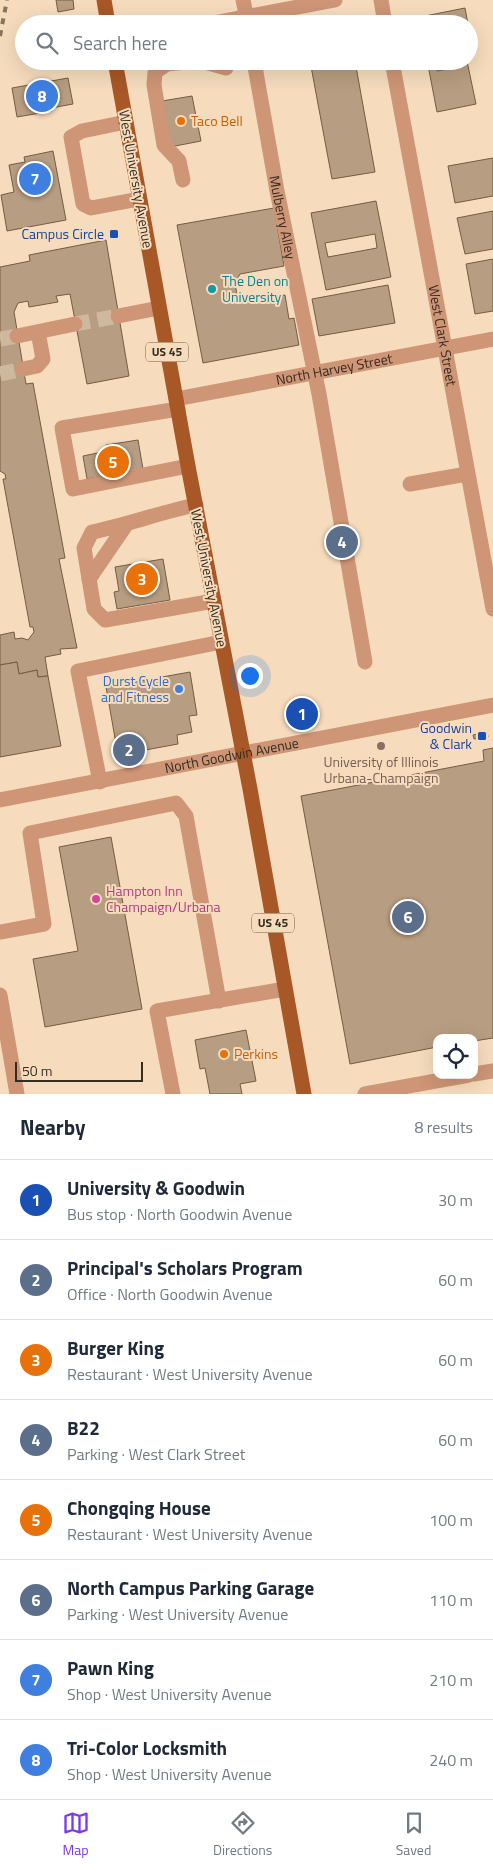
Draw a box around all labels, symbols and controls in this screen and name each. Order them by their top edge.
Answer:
search box [15,15,478,70]
text: Search here [73,28,167,57]
icon: search [33,29,61,57]
pin: 8 [26,77,58,115]
street label: West University Avenue [114,108,159,250]
place label: Taco Bell [191,110,243,131]
marker: Taco Bell [175,115,187,127]
pin: 7 [19,160,51,198]
street label: Mulberry Alley [264,174,302,261]
place label: Campus Circle [21,223,104,244]
marker: Campus Circle [108,228,120,240]
place label: The Den on University [222,270,289,307]
marker: The Den on University [206,283,218,295]
street label: West Clark Street [423,283,463,388]
road number: US 45 [146,342,188,362]
street label: North Harvey Street [274,347,394,390]
pin: 5 [97,443,129,481]
street label: West University Avenue [186,507,233,649]
pin: 4 [326,523,358,561]
pin: 3 [126,560,158,598]
your location [237,663,263,689]
place label: Durst Cycle and Fitness [101,670,169,707]
marker: Durst Cycle and Fitness [173,683,185,695]
pin: 1 [286,695,318,733]
place label: Goodwin & Clark [420,717,472,754]
marker: Goodwin & Clark [476,730,488,742]
pin: 2 [113,731,145,769]
street label: North Goodwin Avenue [163,732,301,778]
marker: University of Illinois Urbana-Champaign [375,740,387,752]
place label: University of Illinois Urbana-Champaign [323,751,439,788]
place label: Hampton Inn Champaign/Urbana [106,880,221,917]
marker: Hampton Inn Champaign/Urbana [90,893,102,905]
pin: 6 [392,898,424,936]
road number: US 45 [252,914,294,932]
map controls [433,1034,478,1079]
button: locate [433,1034,478,1079]
place label: Perkins [234,1043,278,1064]
marker: Perkins [218,1048,230,1060]
scale bar [15,1059,142,1082]
text: 50 m [22,1060,52,1081]
text: Nearby [20,1111,85,1143]
text: 8 results [414,1115,473,1139]
text: University & Goodwin [67,1173,245,1202]
text: 1 [32,1188,40,1212]
text: 30 m [438,1188,473,1212]
text: Bus stop · North Goodwin Avenue [67,1202,292,1226]
text: Principal's Scholars Program [67,1253,303,1282]
text: 2 [32,1268,40,1292]
text: 60 m [438,1268,473,1292]
text: Office · North Goodwin Avenue [67,1282,273,1306]
text: Burger King [67,1333,164,1362]
text: 3 [32,1348,40,1372]
text: 60 m [438,1348,473,1372]
text: Restaurant · West University Avenue [67,1362,313,1386]
text: B22 [67,1413,100,1442]
text: 4 [32,1428,40,1452]
text: 60 m [438,1428,473,1452]
text: Parking · West Clark Street [67,1442,245,1466]
text: Chongqing House [67,1493,211,1522]
text: 5 [32,1508,40,1532]
text: 100 m [429,1508,473,1532]
text: Restaurant · West University Avenue [67,1522,313,1546]
text: North Campus Parking Garage [67,1573,314,1602]
text: 6 [32,1588,40,1612]
text: 110 m [429,1588,473,1612]
text: Parking · West University Avenue [67,1602,288,1626]
text: Pawn King [67,1653,154,1682]
text: 7 [32,1668,40,1692]
text: 210 m [429,1668,473,1692]
text: Shop · West University Avenue [67,1682,272,1706]
text: Tri-Color Locksmith [67,1733,227,1762]
text: 8 [32,1748,40,1772]
text: 240 m [429,1748,473,1772]
text: Shop · West University Avenue [67,1762,272,1786]
tab: Map [62,1809,90,1860]
tab: Directions [213,1809,272,1860]
tab: Saved [396,1809,431,1860]

